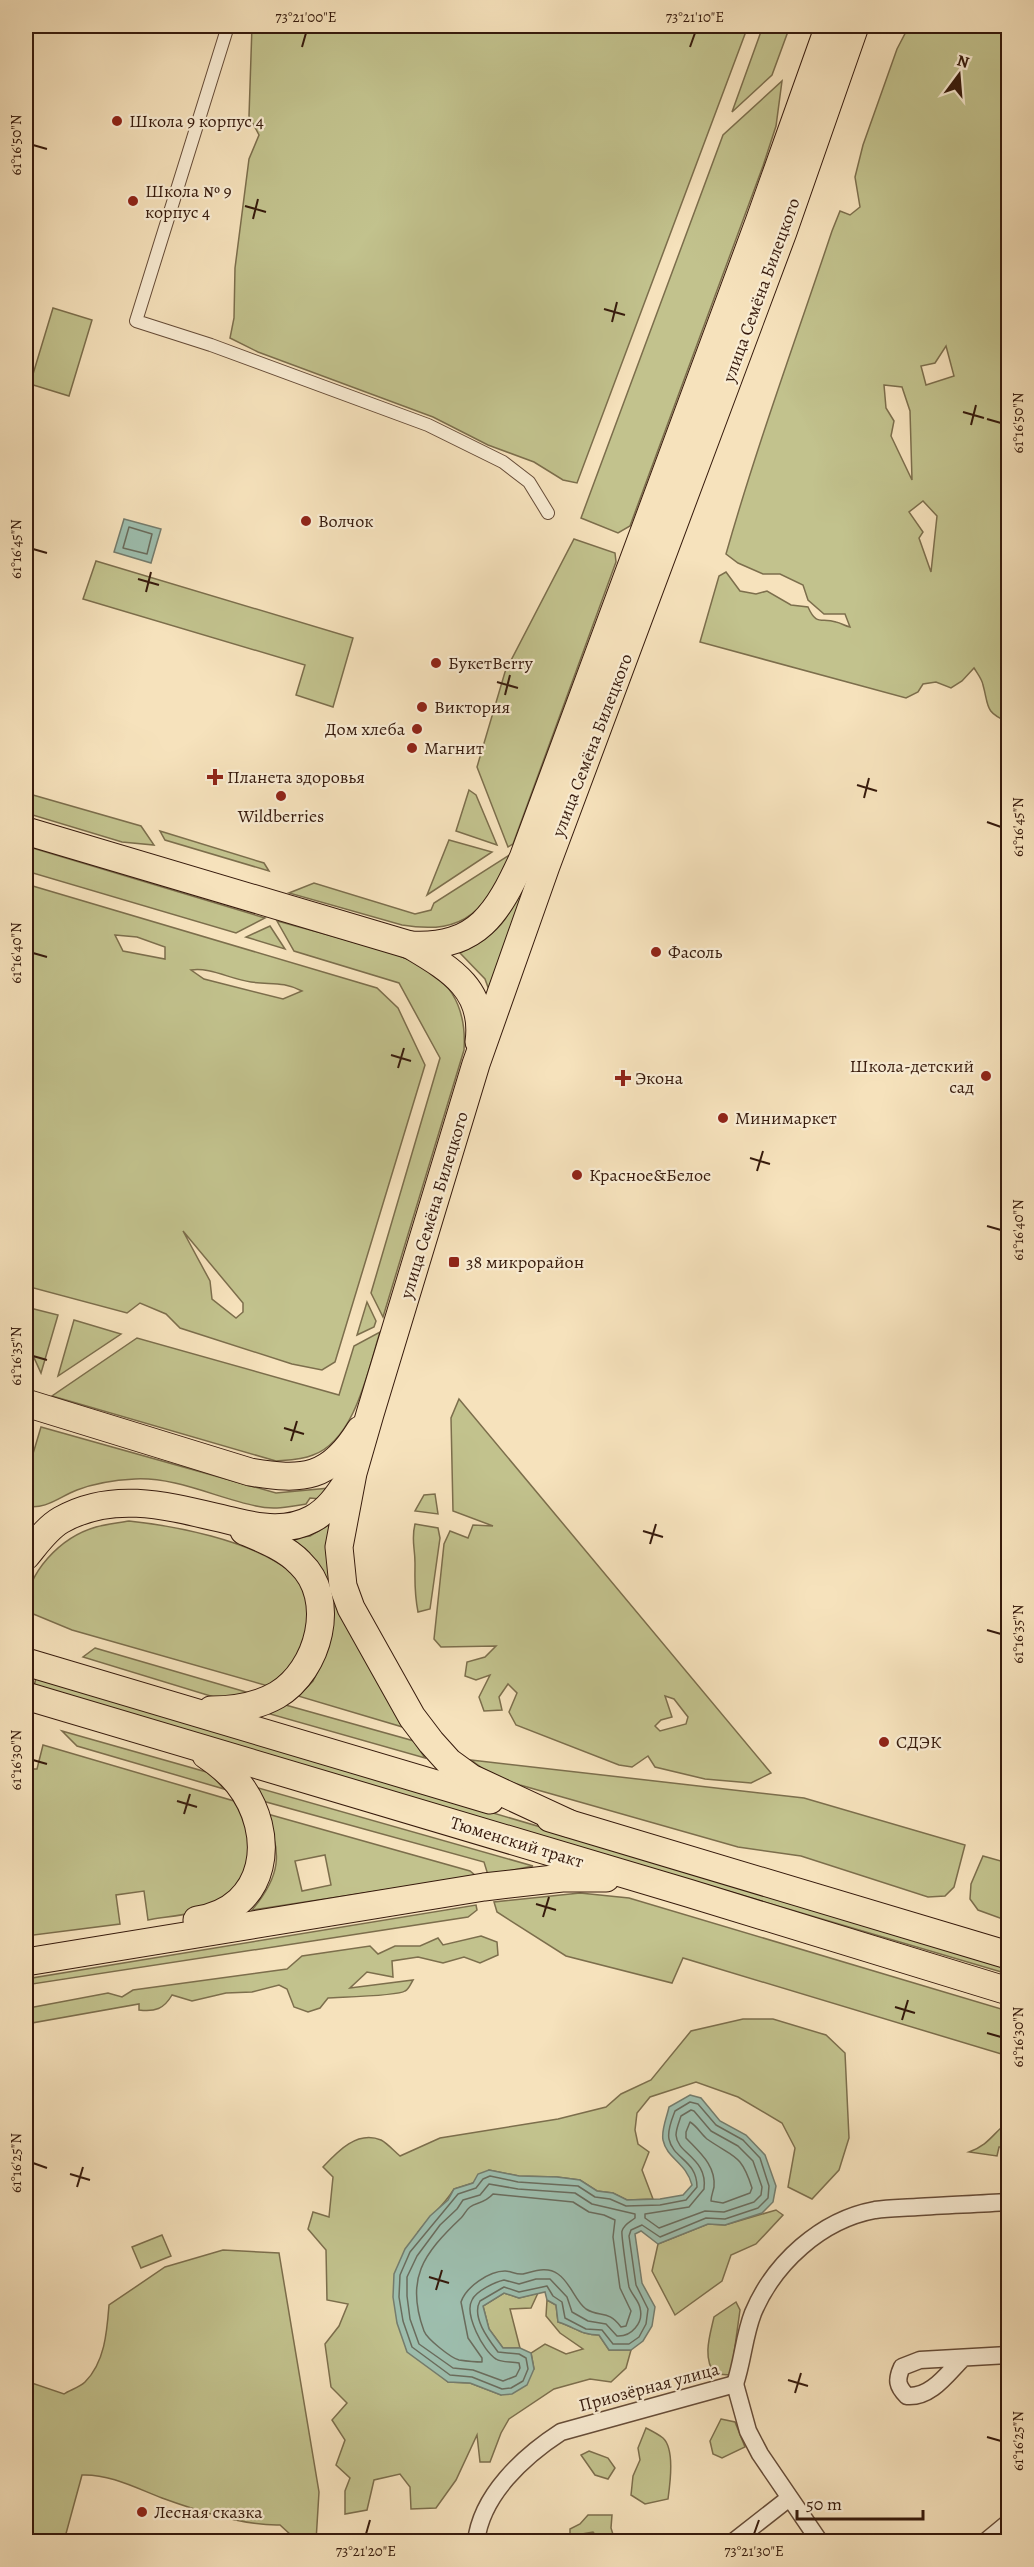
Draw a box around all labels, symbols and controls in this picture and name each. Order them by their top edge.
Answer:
text: 73°21'00"E [275,7,337,27]
text: 73°21'10"E [666,7,724,27]
north arrow [929,45,989,105]
text: N [954,49,972,74]
place label: Школа 9 корпус 4 [129,109,264,133]
text: 61°16'50"N [6,114,26,176]
marker: Школа 9 корпус 4 [110,114,124,128]
place label: Школа № 9 корпус 4 [145,179,232,224]
marker: Школа № 9 корпус 4 [126,194,140,208]
street label: улица Семёна Билецкого [716,195,806,386]
text: 61°16'50"N [1008,392,1028,454]
place label: Волчок [318,509,374,533]
marker: Волчок [299,514,313,528]
text: 61°16'45"N [6,519,26,579]
street label: улица Семёна Билецкого [546,650,638,841]
place label: БукетBerry [448,651,534,675]
marker: БукетBerry [429,656,443,670]
place label: Виктория [434,695,510,719]
marker: Виктория [415,700,429,714]
place label: Дом хлеба [325,717,406,741]
marker: Дом хлеба [410,722,424,736]
place label: Магнит [424,736,484,760]
marker: Магнит [405,741,419,755]
place label: Планета здоровья [227,765,365,789]
marker: Планета здоровья [208,770,222,784]
marker: Wildberries [274,789,288,803]
text: 61°16'45"N [1008,797,1028,857]
place label: Wildberries [237,804,324,828]
text: 61°16'40"N [6,922,26,984]
place label: Фасоль [668,940,723,964]
marker: Фасоль [649,945,663,959]
place label: Школа-детский сад [850,1054,974,1099]
place label: Экона [635,1066,684,1090]
marker: Школа-детский сад [979,1069,993,1083]
marker: Экона [616,1071,630,1085]
place label: Минимаркет [735,1106,837,1130]
street label: улица Семёна Билецкого [394,1109,474,1302]
marker: Минимаркет [716,1111,730,1125]
place label: Красное&Белое [589,1163,711,1187]
marker: Красное&Белое [570,1168,584,1182]
text: 61°16'40"N [1008,1199,1028,1261]
place label: 38 микрорайон [466,1250,584,1274]
marker: 38 микрорайон [447,1255,461,1269]
text: 61°16'35"N [6,1326,26,1386]
text: 61°16'35"N [1008,1604,1028,1664]
text: 61°16'30"N [6,1729,26,1790]
place label: СДЭК [896,1730,942,1754]
marker: СДЭК [877,1735,891,1749]
street label: Тюменский тракт [447,1810,587,1874]
text: 61°16'30"N [1008,2006,1028,2067]
text: 61°16'25"N [6,2133,26,2193]
street label: Приозёрная улица [576,2357,722,2417]
text: 61°16'25"N [1008,2411,1028,2471]
scale bar [797,2483,923,2521]
text: 50 m [806,2492,842,2516]
place label: Лесная сказка [154,2500,263,2524]
marker: Лесная сказка [135,2505,149,2519]
text: 73°21'20"E [336,2541,396,2561]
text: 73°21'30"E [724,2541,784,2561]

